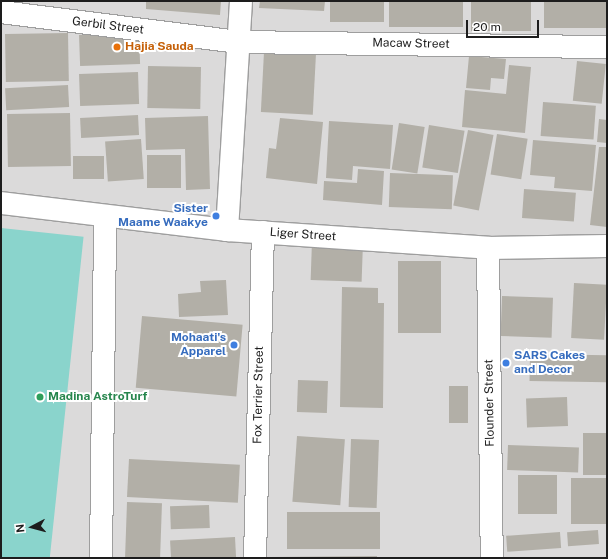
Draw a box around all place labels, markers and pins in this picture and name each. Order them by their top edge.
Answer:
place label: Hajia Sauda [125,40,193,54]
marker: Hajia Sauda [112,42,122,52]
place label: Sister Maame Waakye [118,202,208,230]
marker: Sister Maame Waakye [211,211,221,221]
place label: Mohaati's Apparel [171,331,226,359]
marker: Mohaati's Apparel [229,340,239,350]
place label: SARS Cakes and Decor [514,349,585,377]
marker: SARS Cakes and Decor [501,358,511,368]
place label: Madina AstroTurf [48,390,147,404]
marker: Madina AstroTurf [35,392,45,402]

